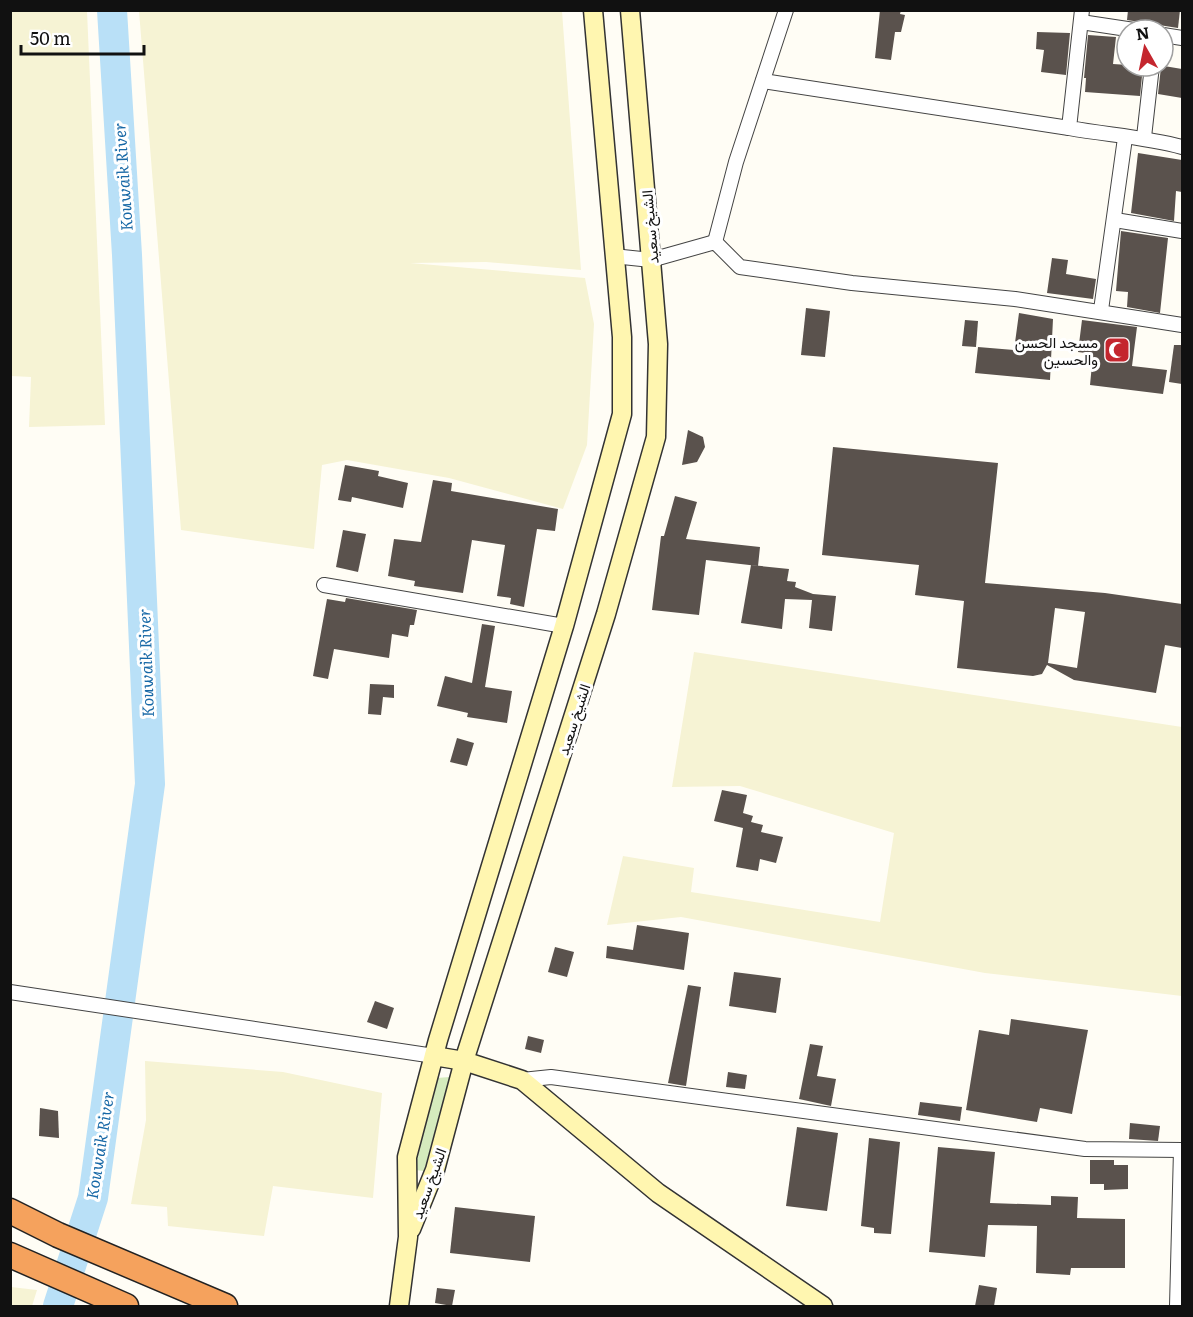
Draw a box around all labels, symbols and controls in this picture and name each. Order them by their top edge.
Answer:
scale bar [21,18,144,56]
north arrow [1115,18,1175,78]
text: N [1134,19,1151,45]
text: 50 m [30,24,71,51]
water label: Kouwaik River [106,122,138,232]
street label: الشيخ سعيد [634,189,665,265]
place label: مسجد الحسن والحسين [1015,330,1098,370]
mosque icon: مسجد الحسن والحسين [1102,335,1132,365]
water label: Kouwaik River [131,608,159,718]
street label: الشيخ سعيد [551,680,596,758]
water label: Kouwaik River [79,1090,119,1200]
street label: الشيخ سعيد [405,1144,452,1222]

